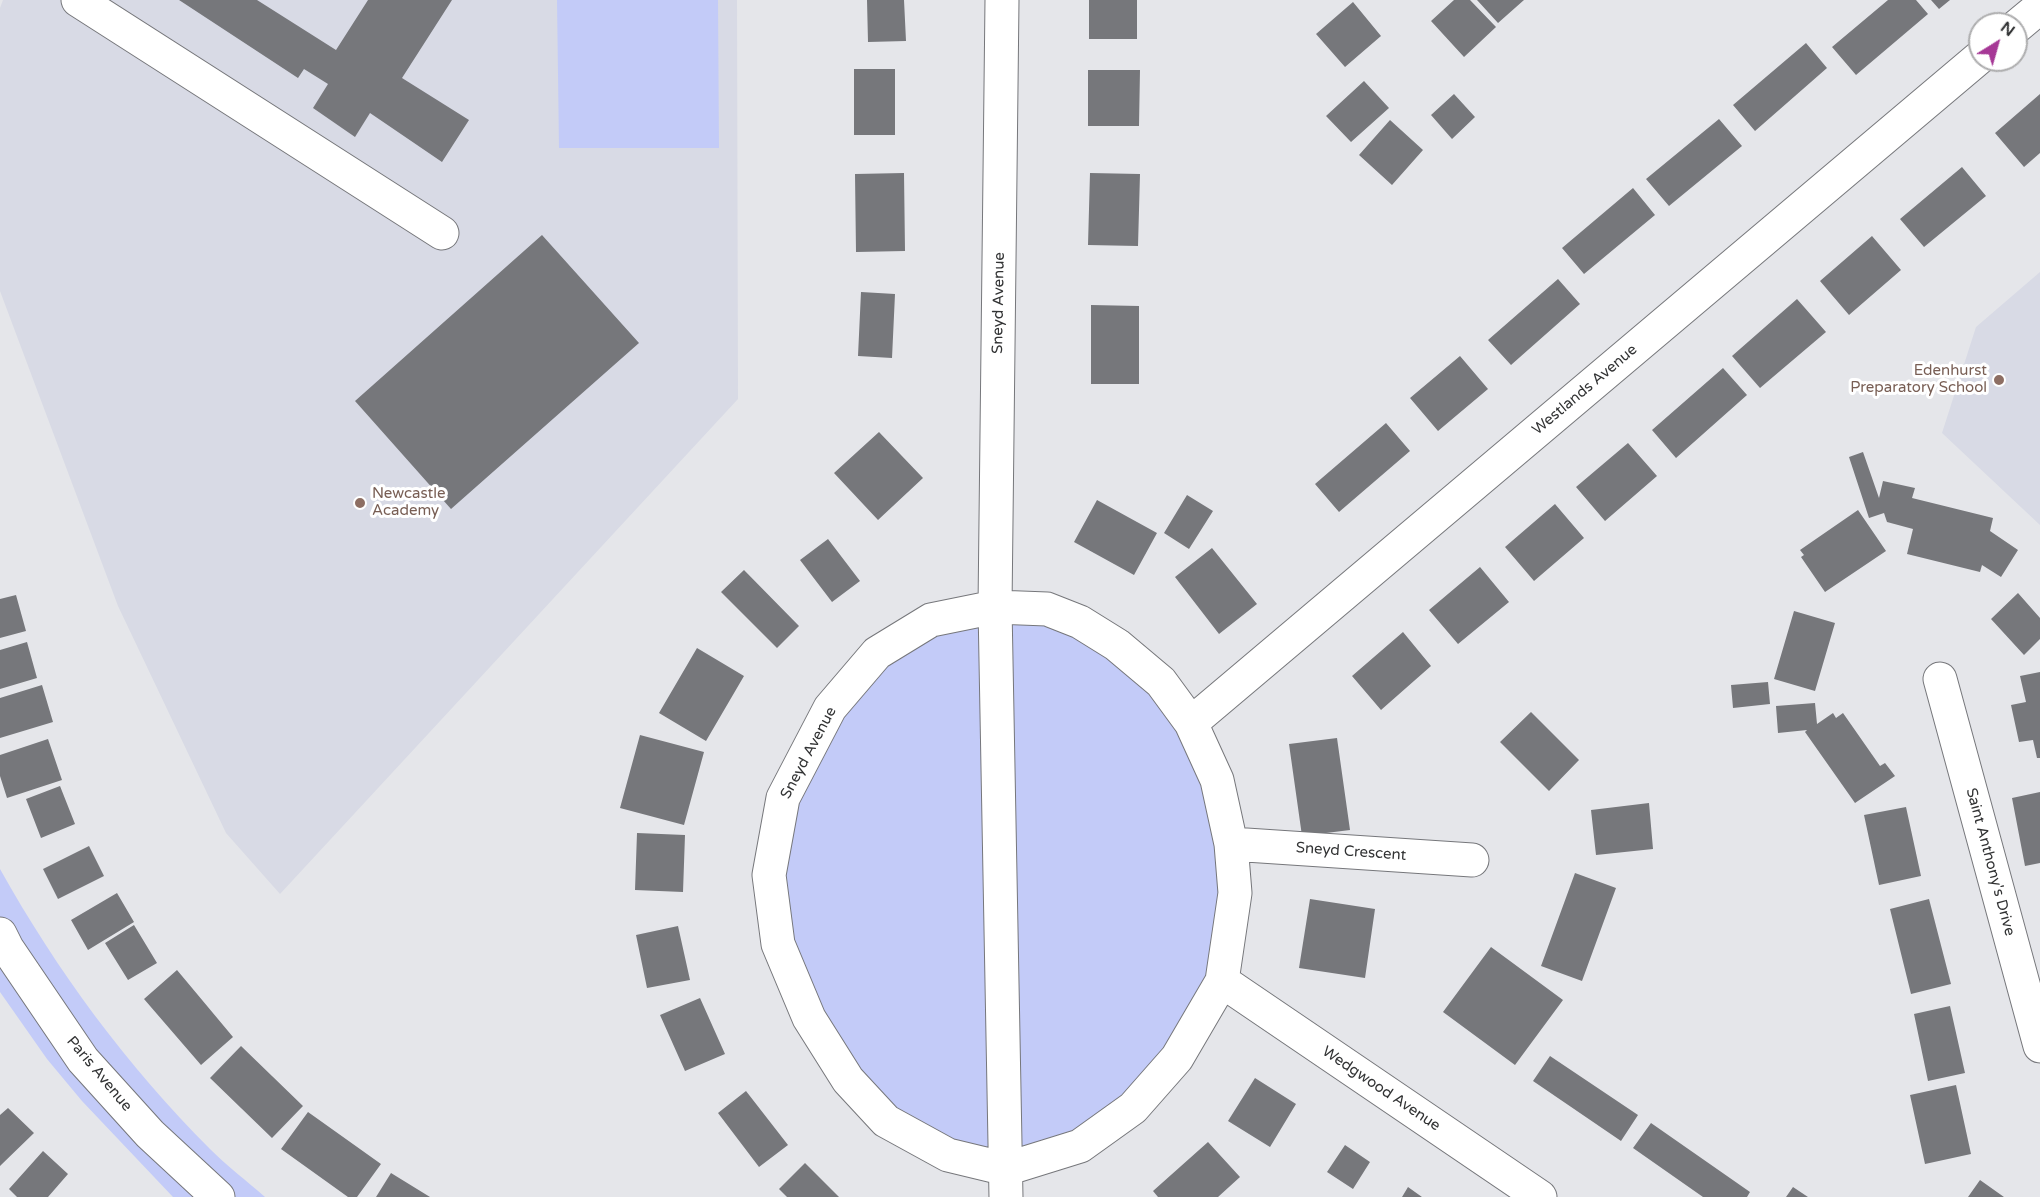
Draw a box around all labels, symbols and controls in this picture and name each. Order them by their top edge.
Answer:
north arrow [1968,12,2028,72]
text: N [1996,17,2019,41]
street label: Sneyd Avenue [989,252,1009,354]
street label: Westlands Avenue [1529,341,1641,439]
place label: Edenhurst Preparatory School [1850,362,1987,397]
marker: Edenhurst Preparatory School [1992,373,2006,387]
place label: Newcastle Academy [372,485,446,520]
marker: Newcastle Academy [353,496,367,510]
street label: Sneyd Avenue [777,704,841,802]
street label: Saint Anthony's Drive [1962,786,2018,938]
street label: Sneyd Crescent [1295,839,1407,865]
street label: Paris Avenue [62,1033,136,1115]
street label: Wedgwood Avenue [1318,1043,1444,1135]

